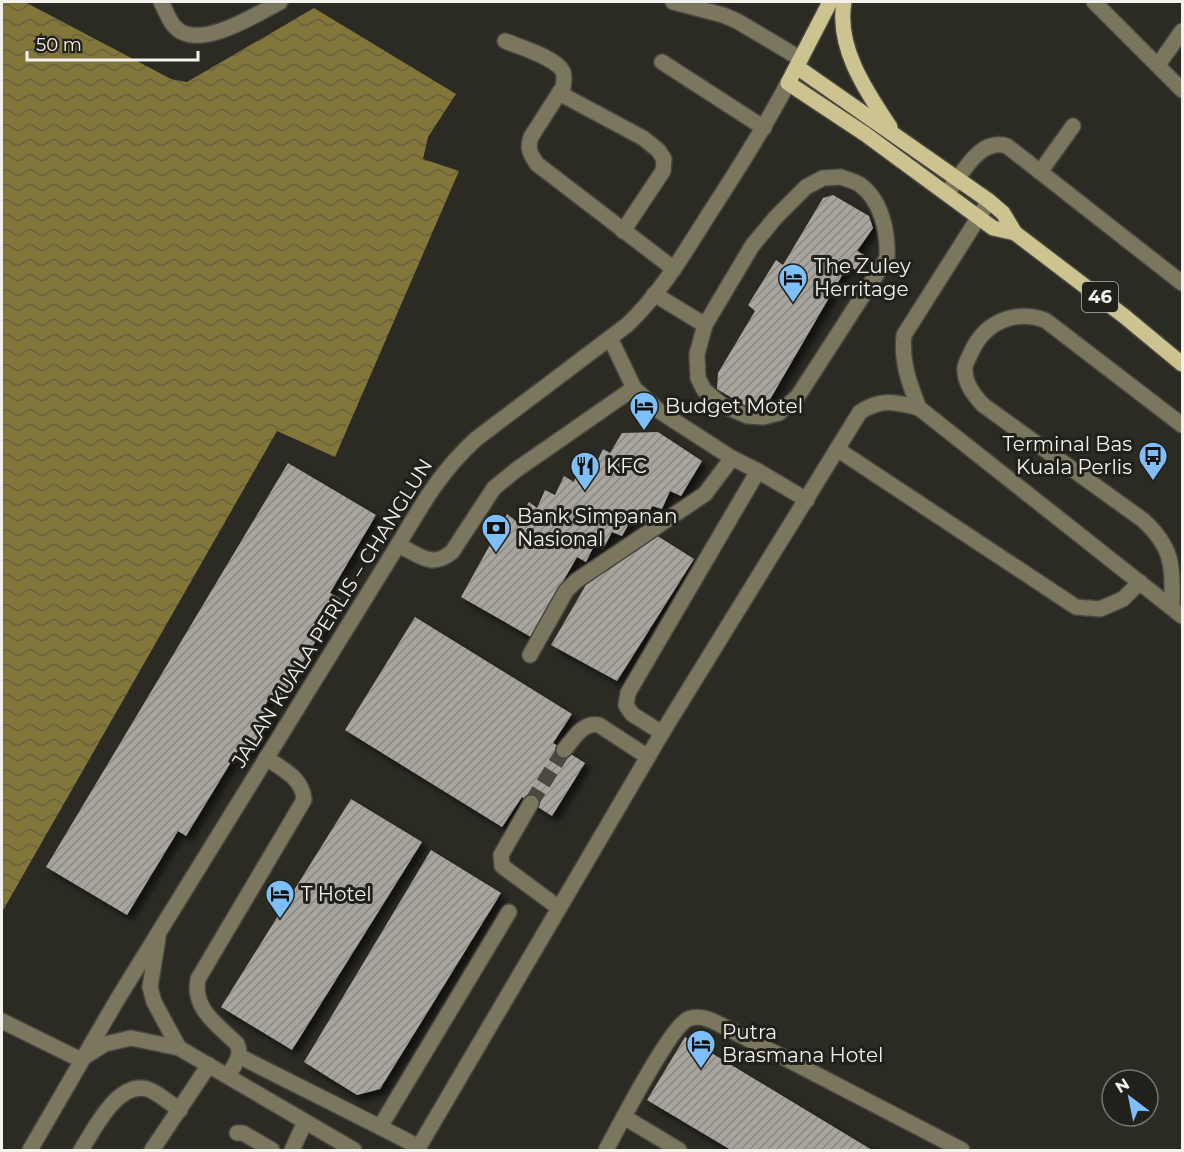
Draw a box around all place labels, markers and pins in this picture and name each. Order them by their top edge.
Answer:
place label: The Zuley Herritage [814,254,911,301]
hotel icon: The Zuley Herritage [777,262,809,304]
hotel icon: Budget Motel [628,390,660,432]
place label: Budget Motel [665,394,803,418]
place label: Terminal Bas Kuala Perlis [1002,432,1132,479]
bus stop icon: Terminal Bas Kuala Perlis [1137,440,1169,482]
restaurant icon: KFC [569,450,601,492]
place label: KFC [606,454,647,478]
place label: Bank Simpanan Nasional [517,504,678,551]
bank icon: Bank Simpanan Nasional [480,512,512,554]
hotel icon: T Hotel [264,878,296,920]
place label: T Hotel [301,882,372,906]
place label: Putra Brasmana Hotel [722,1020,883,1067]
hotel icon: Putra Brasmana Hotel [685,1028,717,1070]

